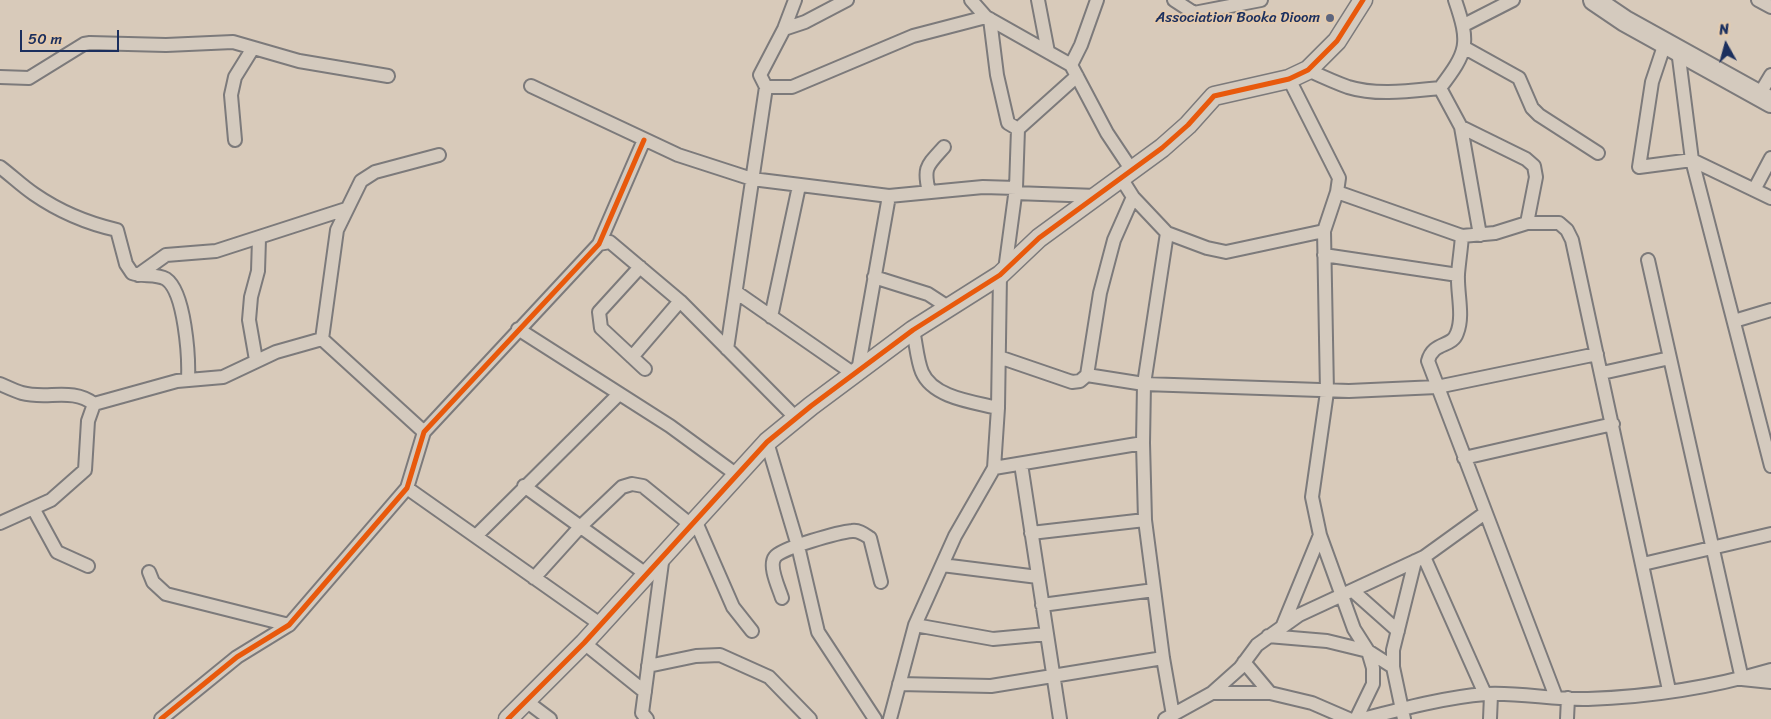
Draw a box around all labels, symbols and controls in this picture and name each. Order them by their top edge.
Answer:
place label: Association Booka Dioom [1156,9,1320,27]
marker: Association Booka Dioom [1324,12,1336,24]
text: N [1718,17,1730,43]
scale bar [22,20,121,52]
north arrow [1701,20,1751,70]
text: 50 m [28,26,62,52]

